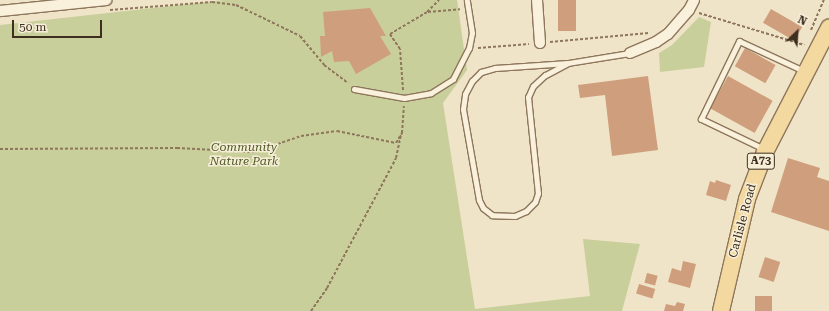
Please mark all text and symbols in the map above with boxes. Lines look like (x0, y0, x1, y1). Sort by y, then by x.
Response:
scale bar (14, 12, 104, 38)
north arrow (777, 12, 817, 52)
text: N (796, 13, 809, 28)
text: 50 m (19, 20, 46, 34)
park label: Community Nature Park (210, 141, 278, 169)
road number: A73 (746, 152, 776, 170)
street label: Carlisle Road (726, 182, 760, 260)

